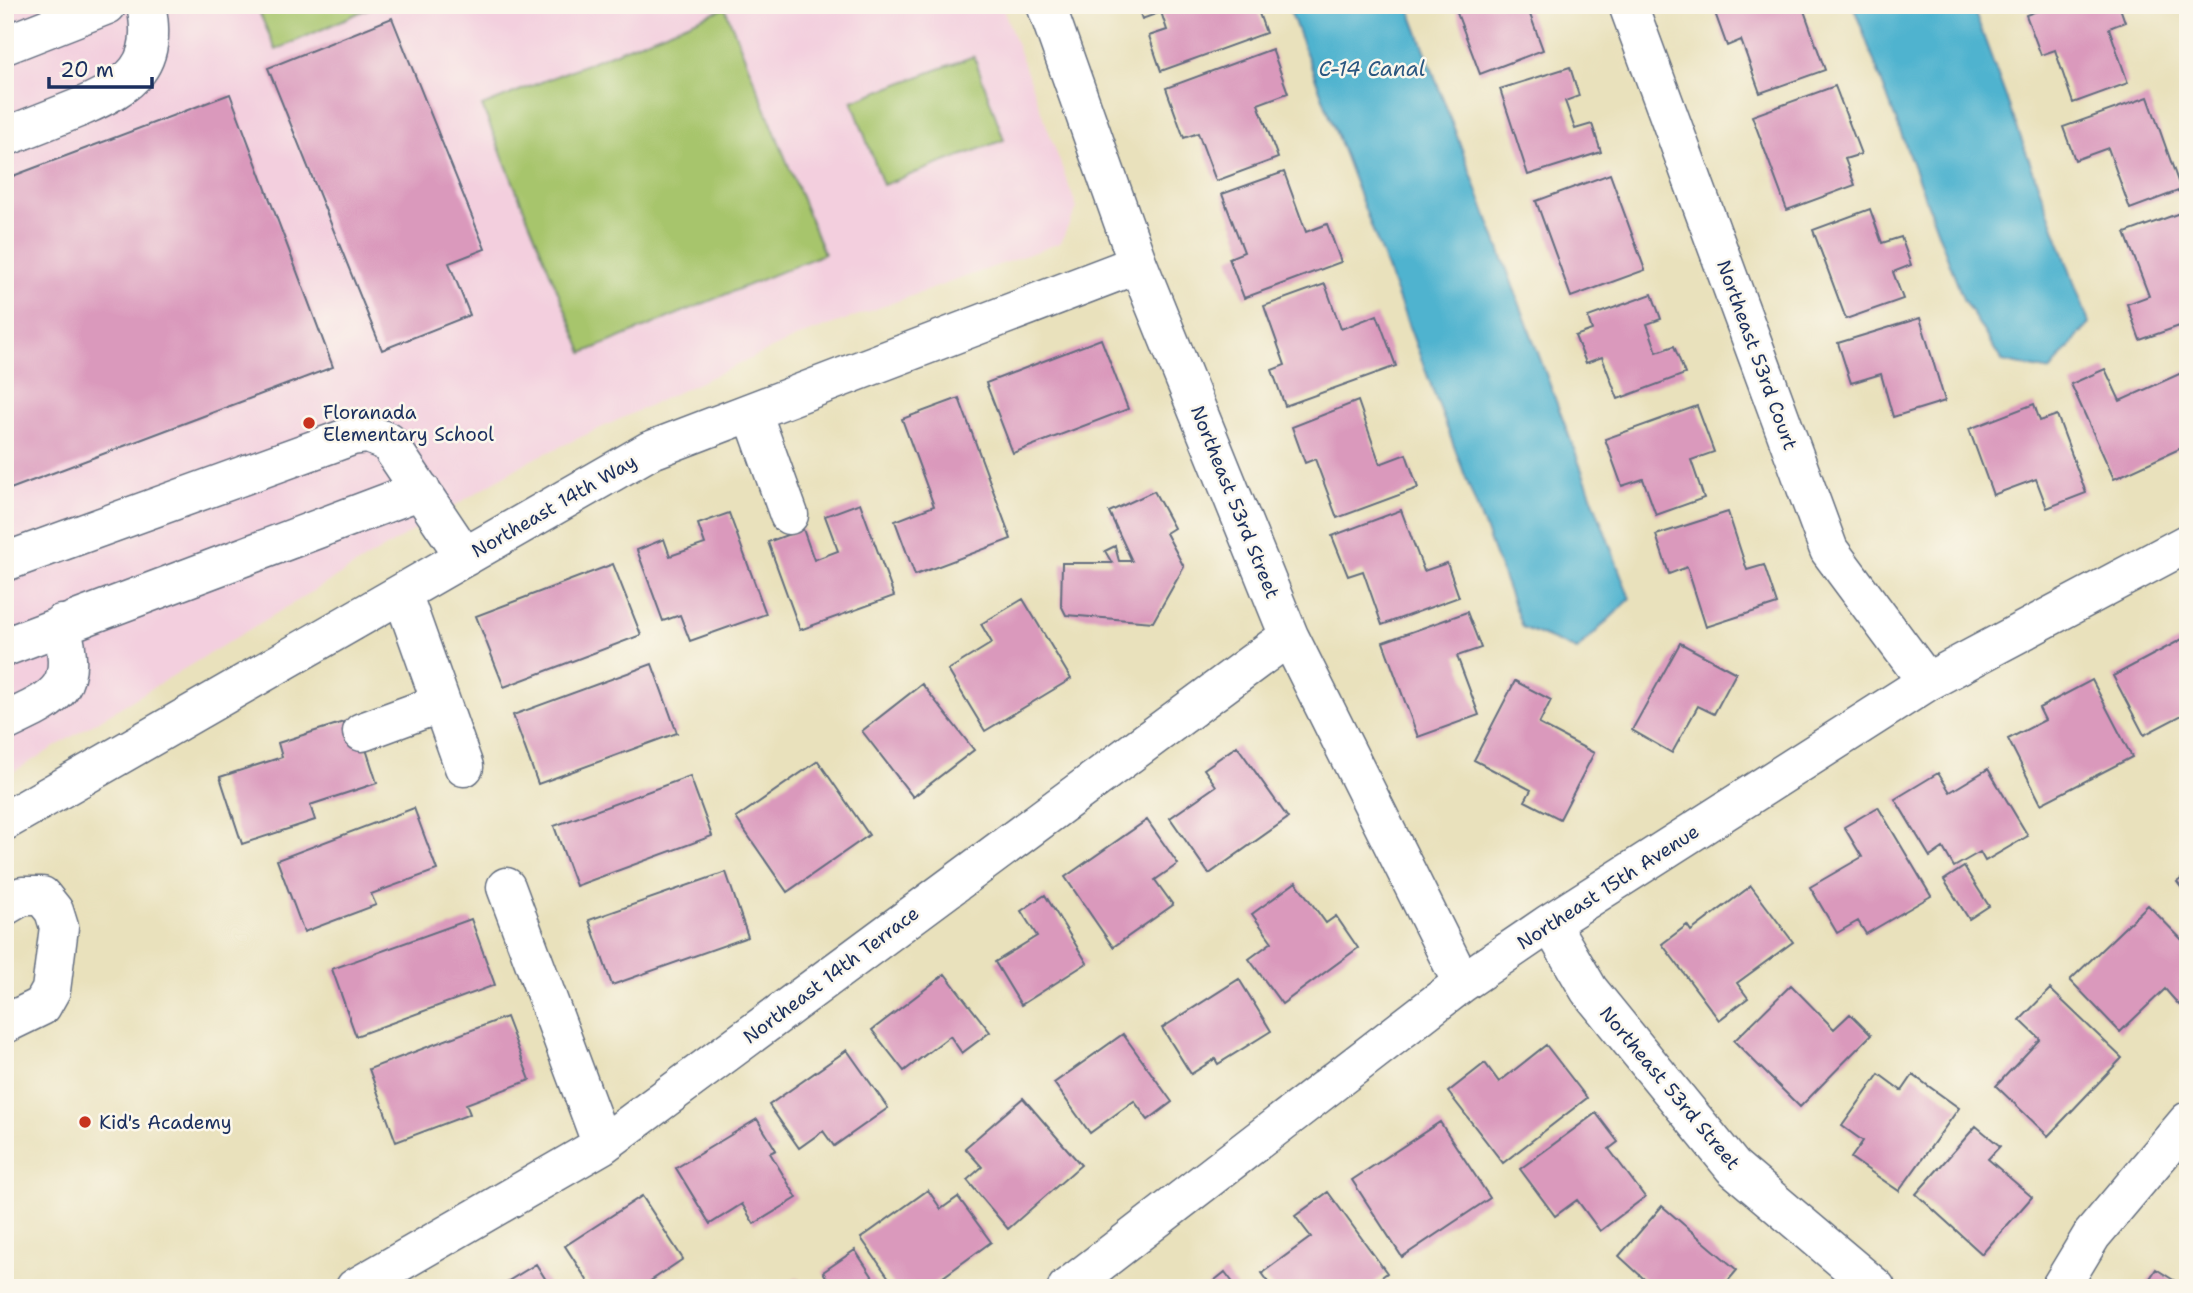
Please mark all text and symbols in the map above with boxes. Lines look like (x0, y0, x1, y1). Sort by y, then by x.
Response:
scale bar (49, 46, 152, 90)
water label: C-14 Canal (1318, 55, 1426, 83)
text: 20 m (60, 56, 114, 84)
street label: Northeast 53rd Court (1711, 257, 1803, 453)
place label: Floranada Elementary School (323, 400, 494, 447)
street label: Northeast 53rd Street (1185, 402, 1285, 602)
marker: Floranada Elementary School (301, 415, 317, 431)
street label: Northeast 14th Way (467, 449, 641, 563)
street label: Northeast 15th Avenue (1512, 819, 1704, 955)
street label: Northeast 14th Terrace (738, 901, 924, 1049)
street label: Northeast 53rd Street (1594, 1001, 1746, 1175)
place label: Kid's Academy (99, 1110, 232, 1135)
marker: Kid's Academy (77, 1114, 93, 1130)

